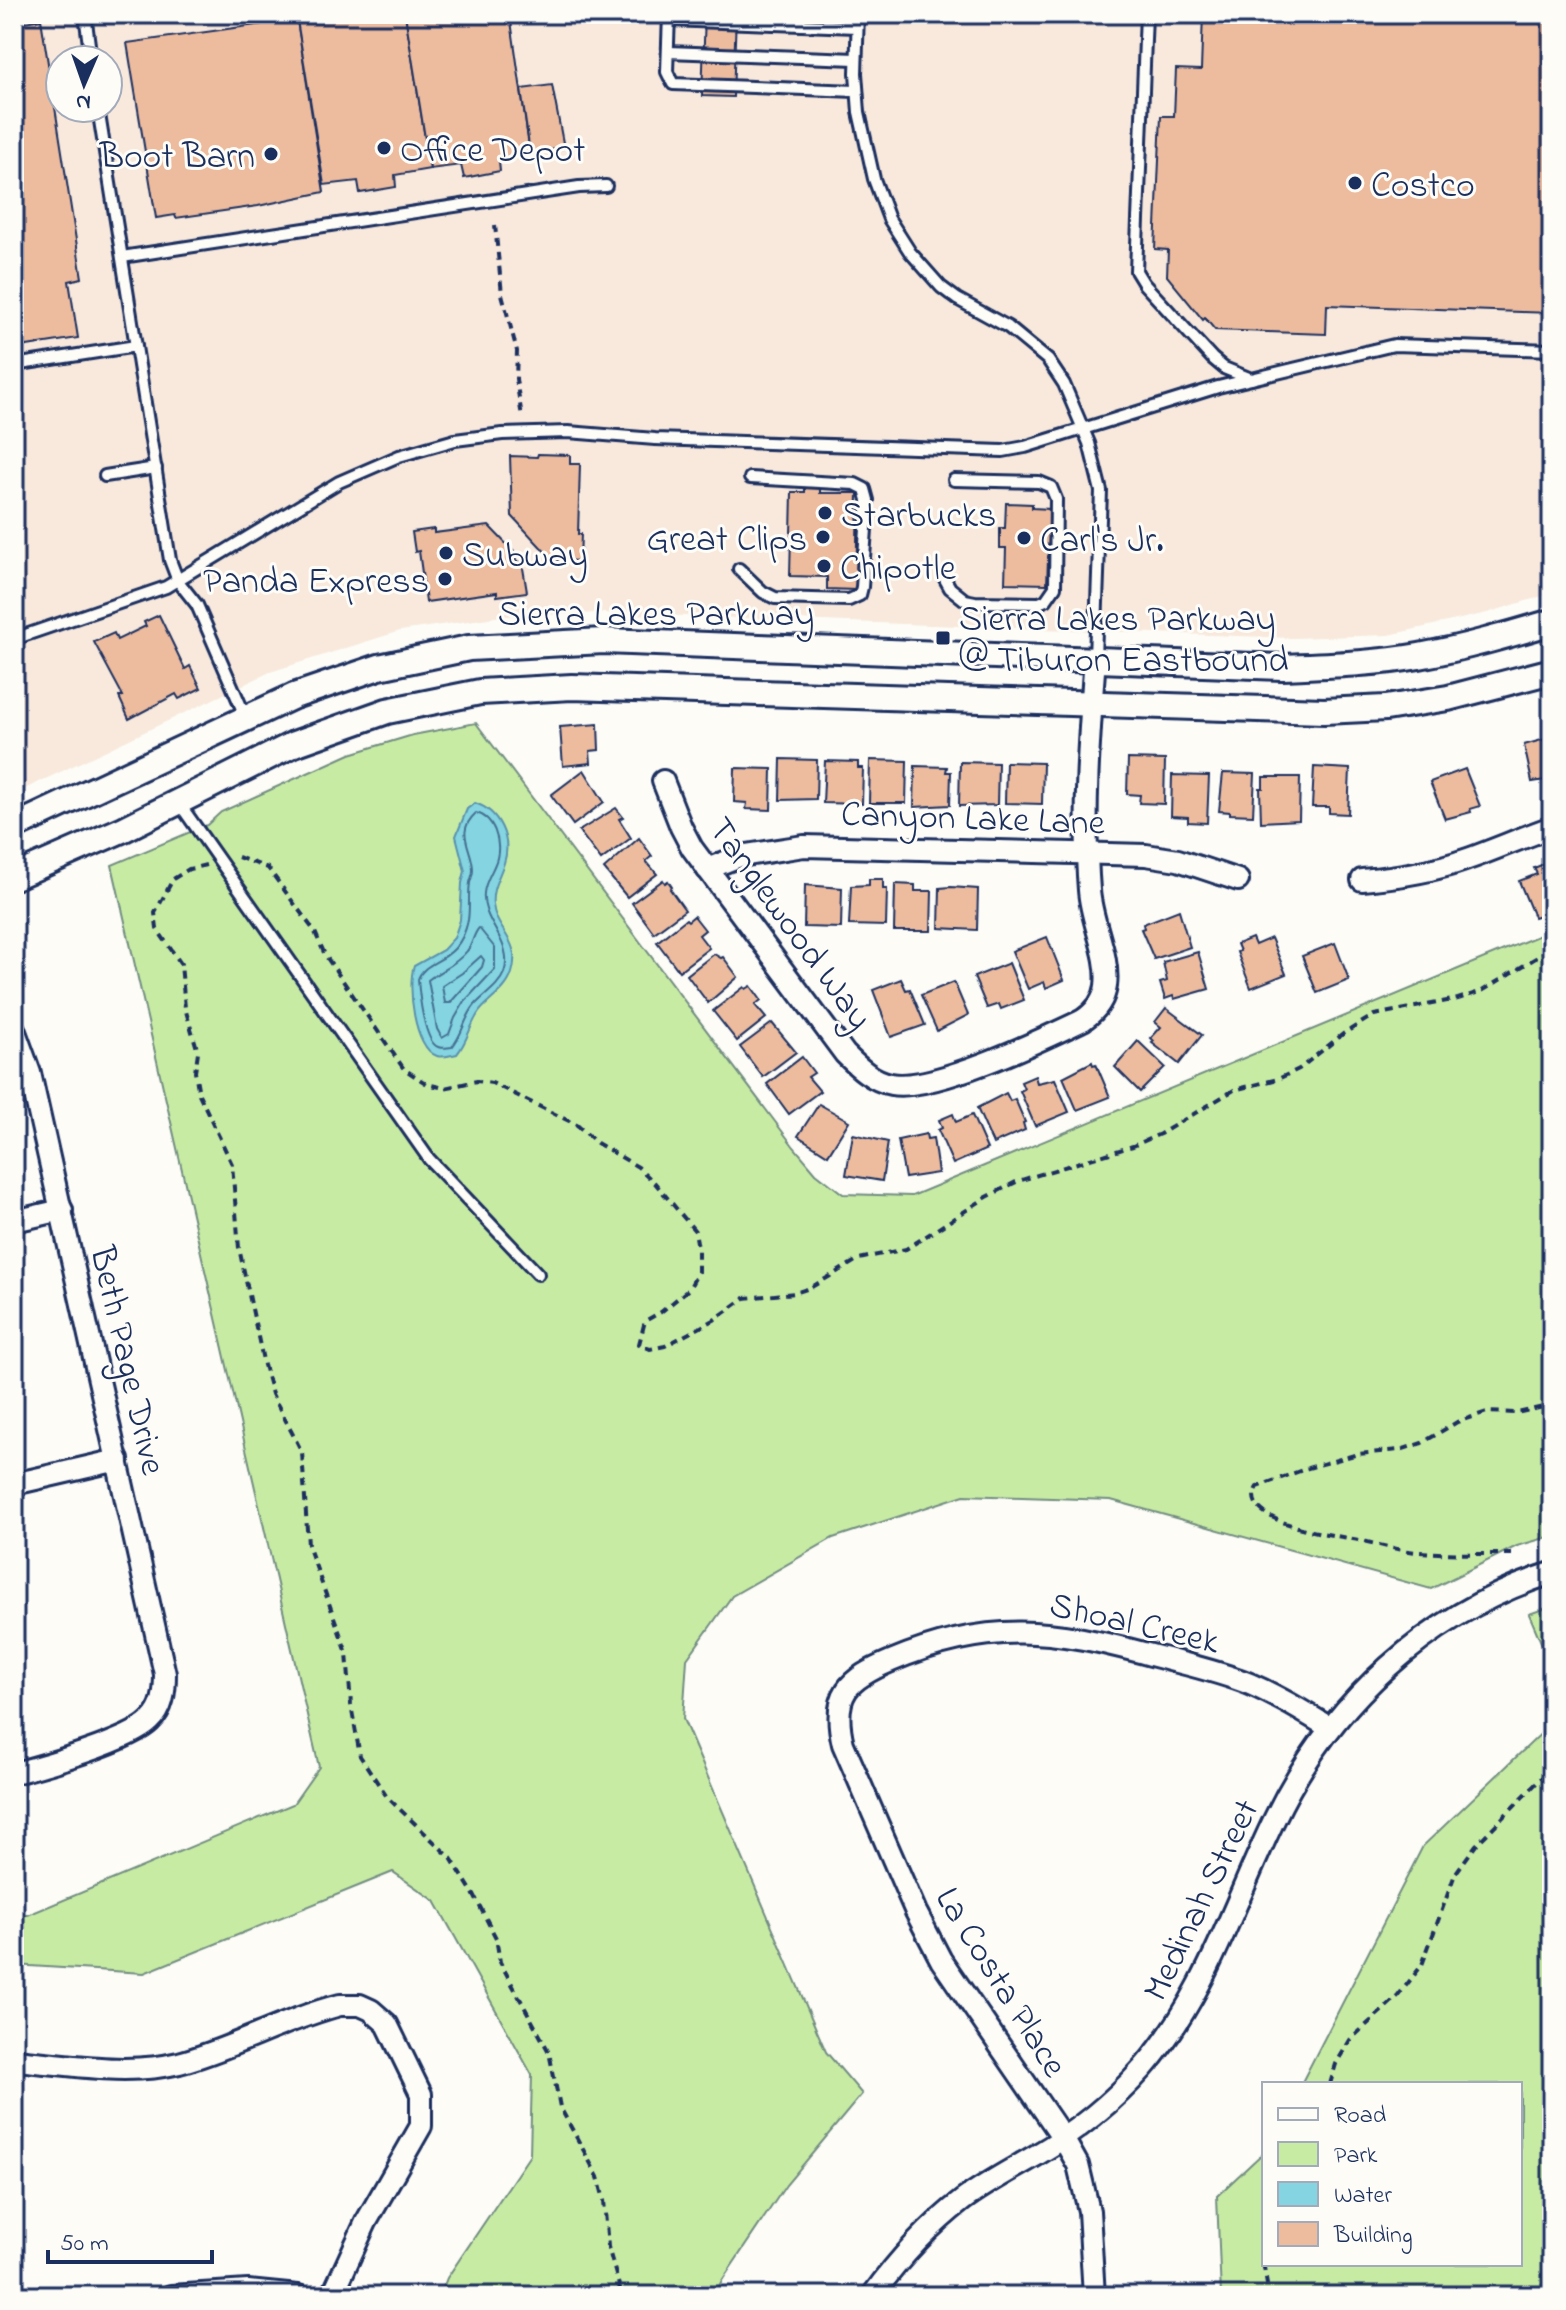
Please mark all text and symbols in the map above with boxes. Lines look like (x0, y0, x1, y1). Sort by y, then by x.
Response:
north arrow (44, 44, 124, 124)
text: N (75, 85, 91, 117)
place label: Office Depot (400, 126, 585, 179)
place label: Boot Barn (99, 132, 255, 185)
marker: Office Depot (375, 139, 393, 157)
marker: Boot Barn (262, 145, 280, 163)
place label: Costco (1371, 161, 1475, 214)
marker: Costco (1346, 174, 1364, 192)
place label: Starbucks (841, 491, 996, 544)
marker: Starbucks (816, 504, 834, 522)
place label: Great Clips (646, 515, 807, 568)
place label: Carl's Jr. (1040, 516, 1164, 569)
marker: Great Clips (814, 528, 832, 546)
marker: Carl's Jr. (1015, 529, 1033, 547)
place label: Subway (462, 531, 588, 584)
marker: Subway (437, 544, 455, 562)
place label: Chipotle (840, 544, 957, 597)
place label: Panda Express (203, 557, 429, 610)
marker: Chipotle (815, 557, 833, 575)
marker: Panda Express (436, 570, 454, 588)
street label: Sierra Lakes Parkway (498, 590, 814, 643)
place label: Sierra Lakes Parkway @ Tiburon Eastbound (959, 595, 1288, 689)
marker: Sierra Lakes Parkway @ Tiburon Eastbound (934, 629, 952, 647)
street label: Canyon Lake Lane (840, 789, 1106, 852)
street label: Tanglewood Way (693, 807, 884, 1042)
street label: Beth Page Drive (73, 1240, 178, 1481)
street label: Shoal Creek (1044, 1580, 1224, 1671)
street label: Medinah Street (1131, 1791, 1275, 2011)
street label: La Costa Place (920, 1878, 1079, 2089)
legend (1262, 2082, 1522, 2266)
text: Road (1334, 2099, 1387, 2134)
text: Park (1334, 2139, 1378, 2174)
text: Water (1334, 2179, 1392, 2214)
scale bar (48, 2214, 212, 2264)
text: Building (1333, 2219, 1413, 2254)
text: 50 m (60, 2227, 109, 2262)

